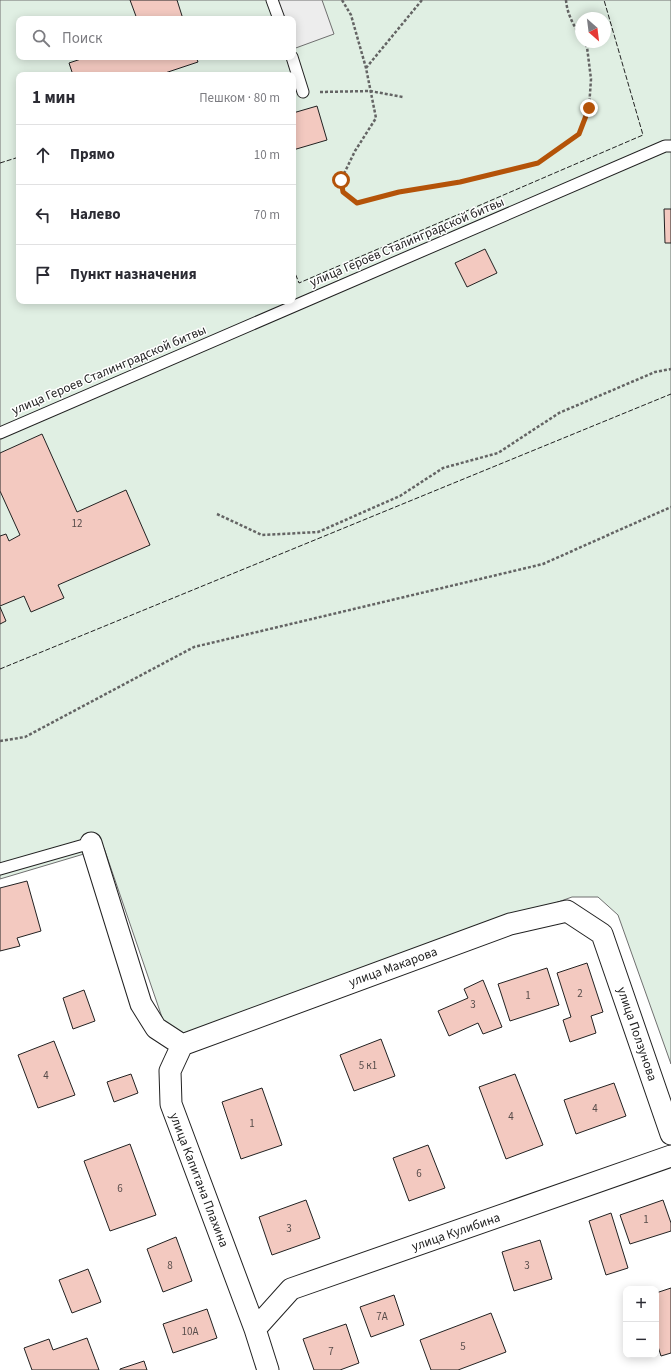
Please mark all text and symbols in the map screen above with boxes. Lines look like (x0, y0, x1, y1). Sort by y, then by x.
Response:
north arrow (575, 12, 611, 48)
search box (16, 16, 296, 60)
icon: search (30, 27, 52, 49)
text: Поиск (62, 28, 103, 49)
text: 1 мин (32, 86, 75, 110)
text: Пешком · 80 m (199, 89, 280, 107)
route end (580, 99, 598, 117)
icon: ahead (32, 144, 54, 166)
text: Прямо (70, 144, 115, 165)
text: 10 m (254, 146, 280, 164)
route start (332, 171, 350, 189)
street label: улица Героев Сталинградской битвы (307, 193, 507, 291)
icon: left (32, 204, 54, 226)
text: Налево (70, 204, 121, 225)
text: 70 m (254, 206, 280, 224)
icon: arrive (32, 264, 54, 286)
text: Пункт назначения (70, 264, 197, 285)
street label: улица Героев Сталинградской битвы (9, 321, 209, 419)
house number: 12 (72, 516, 82, 531)
street label: улица Макарова (346, 943, 440, 991)
street label: улица Ползунова (612, 985, 662, 1083)
house number: 2 (577, 986, 583, 1001)
house number: 1 (525, 988, 531, 1003)
house number: 3 (470, 997, 476, 1012)
house number: 5 к1 (359, 1058, 377, 1073)
house number: 4 (43, 1068, 49, 1083)
house number: 4 (592, 1101, 598, 1116)
house number: 4 (508, 1109, 514, 1124)
street label: улица Капитана Плахина (165, 1110, 233, 1250)
house number: 1 (249, 1116, 255, 1131)
house number: 6 (416, 1166, 422, 1181)
house number: 6 (117, 1181, 123, 1196)
street label: улица Кулибина (409, 1208, 503, 1256)
house number: 1 (643, 1212, 649, 1227)
house number: 3 (286, 1221, 292, 1236)
house number: 8 (167, 1258, 173, 1273)
house number: 3 (524, 1258, 530, 1273)
map controls (623, 1286, 659, 1358)
button: + (623, 1286, 659, 1322)
house number: 7А (376, 1309, 388, 1324)
button: − (623, 1322, 659, 1358)
house number: 10А (182, 1324, 198, 1339)
house number: 5 (460, 1339, 466, 1354)
house number: 7 (328, 1344, 334, 1359)

